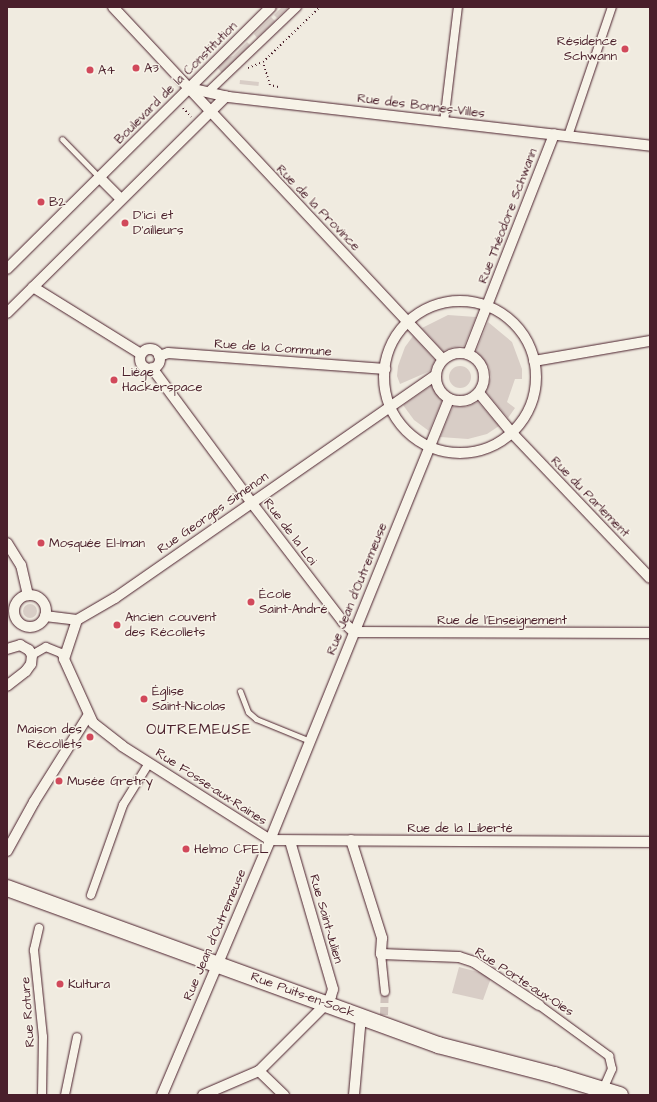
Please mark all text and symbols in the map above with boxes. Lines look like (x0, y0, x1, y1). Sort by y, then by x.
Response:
street label: Boulevard de la Constitution (111, 18, 241, 148)
place label: Résidence Schwann (557, 34, 617, 65)
marker: Résidence Schwann (620, 44, 630, 54)
place label: A3 (144, 60, 159, 76)
place label: A4 (98, 62, 115, 78)
marker: A3 (131, 63, 141, 73)
marker: A4 (85, 65, 95, 75)
street label: Rue des Bonnes-Villes (356, 90, 486, 122)
street label: Rue Théodore Schwann (475, 146, 541, 286)
street label: Rue de la Province (273, 162, 363, 254)
place label: B2 (49, 194, 66, 210)
marker: B2 (36, 197, 46, 207)
place label: D'ici et D'ailleurs (133, 208, 184, 239)
marker: D'ici et D'ailleurs (120, 218, 130, 228)
street label: Rue de la Commune (214, 336, 332, 360)
place label: Liège Hackerspace (122, 365, 203, 396)
marker: Liège Hackerspace (109, 375, 119, 385)
street label: Rue du Parlement (547, 453, 633, 541)
street label: Rue Georges Simenon (155, 469, 271, 557)
street label: Rue de la Loi (260, 496, 320, 568)
street label: Rue Jean d'Outremeuse (323, 521, 391, 657)
place label: Mosquée El-Iman (49, 535, 145, 551)
marker: Mosquée El-Iman (36, 538, 46, 548)
place label: École Saint-André (259, 587, 327, 618)
marker: École Saint-André (246, 597, 256, 607)
place label: Ancien couvent des Récollets (125, 610, 216, 641)
street label: Rue de l'Enseignement (437, 612, 567, 628)
marker: Ancien couvent des Récollets (112, 620, 122, 630)
place label: Église Saint-Nicolas (152, 684, 226, 715)
marker: Église Saint-Nicolas (139, 694, 149, 704)
district label: OUTREMEUSE (146, 721, 252, 739)
place label: Maison des Récollets (17, 722, 82, 753)
marker: Maison des Récollets (85, 732, 95, 742)
street label: Rue Fosse-aux-Raines (152, 745, 270, 829)
place label: Musée Gretry (67, 773, 153, 789)
marker: Musée Gretry (54, 776, 64, 786)
street label: Rue de la Liberté (407, 820, 513, 836)
place label: Helmo CFEL (194, 841, 268, 857)
marker: Helmo CFEL (181, 844, 191, 854)
street label: Rue Jean d'Outremeuse (180, 867, 250, 1003)
street label: Rue Saint-Julien (306, 873, 346, 965)
street label: Rue Porte-aux-Oies (472, 944, 576, 1020)
street label: Rue Puits-en-Sock (249, 969, 357, 1021)
street label: Rue Roture (18, 976, 38, 1048)
place label: Kultura (68, 976, 110, 992)
marker: Kultura (55, 979, 65, 989)

